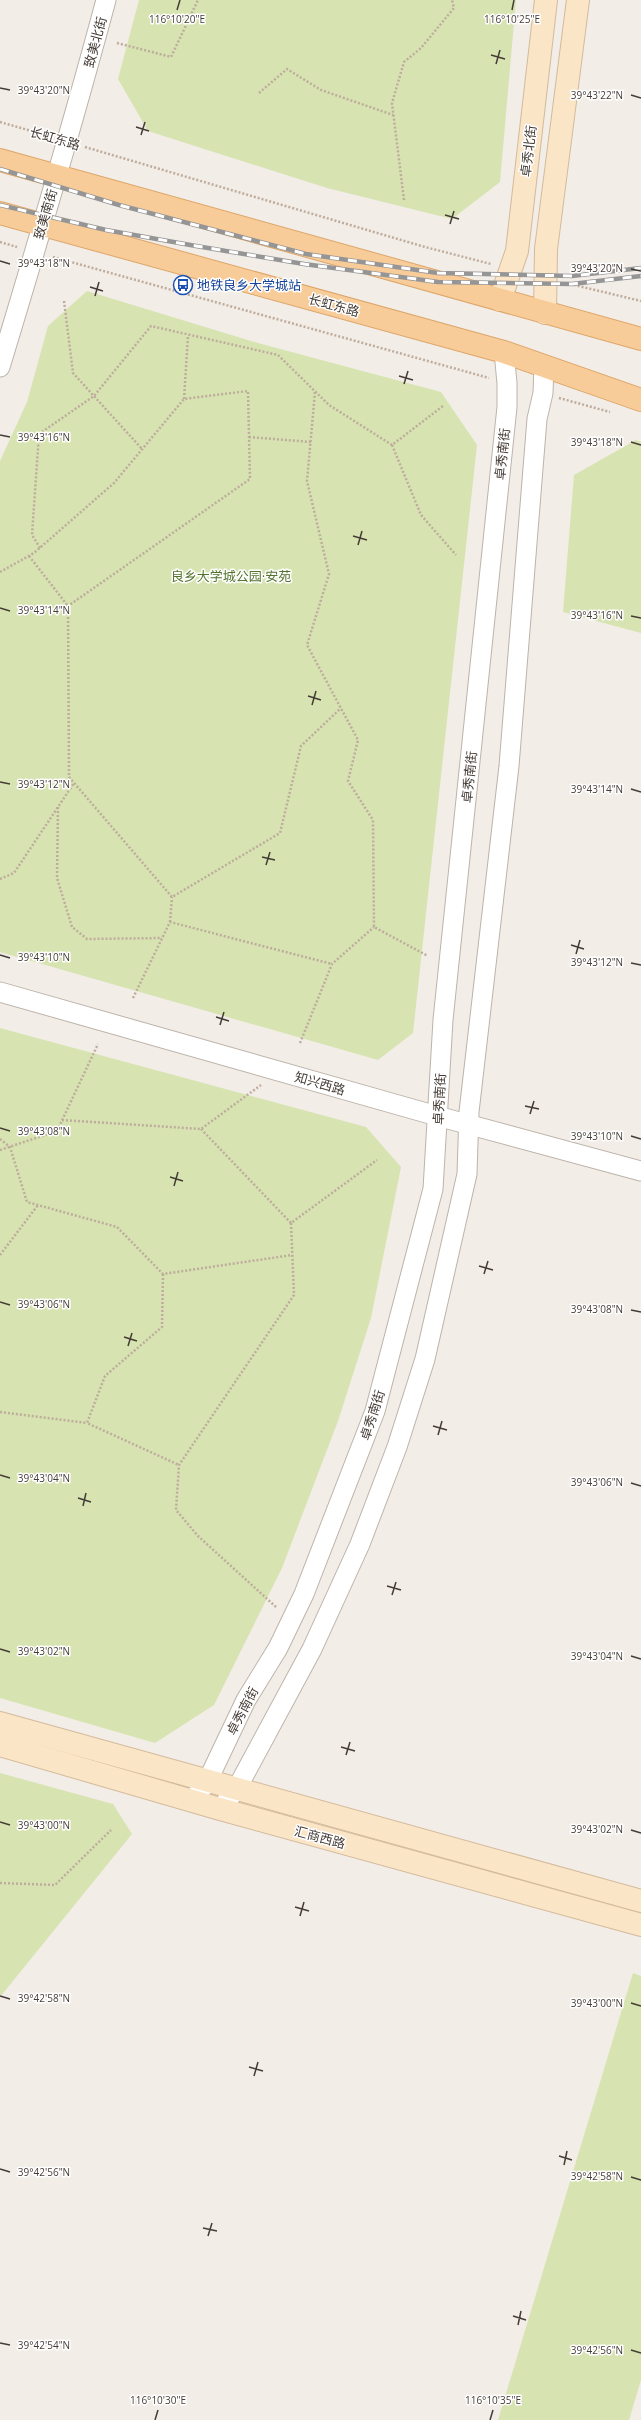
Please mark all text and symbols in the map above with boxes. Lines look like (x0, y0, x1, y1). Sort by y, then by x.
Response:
text: 116°10'20"E (149, 12, 205, 26)
text: 116°10'25"E (484, 12, 540, 26)
street label: 致美北街 (80, 15, 110, 69)
text: 39°43'20"N (18, 83, 70, 97)
text: 39°43'22"N (571, 88, 623, 102)
street label: 长虹东路 (28, 122, 82, 154)
street label: 卓秀北街 (516, 124, 540, 178)
street label: 致美南街 (29, 187, 61, 241)
text: 39°43'18"N (18, 256, 70, 270)
text: 39°43'20"N (571, 261, 623, 275)
bus stop icon: 地铁良乡大学城站 (172, 274, 194, 296)
place label: 地铁良乡大学城站 (197, 276, 301, 294)
street label: 长虹东路 (307, 290, 361, 320)
street label: 卓秀南街 (490, 427, 514, 481)
text: 39°43'16"N (18, 430, 70, 444)
text: 39°43'18"N (571, 435, 623, 449)
park label: 良乡大学城公园·安苑 (171, 567, 291, 585)
text: 39°43'14"N (18, 603, 70, 617)
text: 39°43'16"N (571, 608, 623, 622)
street label: 卓秀南街 (457, 750, 481, 804)
text: 39°43'12"N (18, 777, 70, 791)
text: 39°43'14"N (571, 782, 623, 796)
text: 39°43'10"N (18, 950, 70, 964)
text: 39°43'12"N (571, 955, 623, 969)
street label: 知兴西路 (293, 1067, 347, 1099)
street label: 卓秀南街 (429, 1073, 449, 1125)
text: 39°43'08"N (18, 1124, 70, 1138)
text: 39°43'10"N (571, 1129, 623, 1143)
text: 39°43'06"N (18, 1297, 70, 1311)
text: 39°43'08"N (571, 1302, 623, 1316)
street label: 卓秀南街 (355, 1387, 389, 1443)
text: 39°43'04"N (18, 1471, 70, 1485)
text: 39°43'06"N (571, 1475, 623, 1489)
text: 39°43'02"N (18, 1644, 70, 1658)
text: 39°43'04"N (571, 1649, 623, 1663)
street label: 卓秀南街 (222, 1684, 262, 1738)
text: 39°43'00"N (18, 1818, 70, 1832)
street label: 汇商西路 (293, 1822, 347, 1852)
text: 39°43'02"N (571, 1822, 623, 1836)
text: 39°42'58"N (18, 1991, 70, 2005)
text: 39°43'00"N (571, 1996, 623, 2010)
text: 39°42'56"N (18, 2165, 70, 2179)
text: 39°42'58"N (571, 2169, 623, 2183)
text: 39°42'54"N (18, 2338, 70, 2352)
text: 39°42'56"N (571, 2343, 623, 2357)
text: 116°10'30"E (130, 2393, 186, 2407)
text: 116°10'35"E (465, 2393, 521, 2407)

